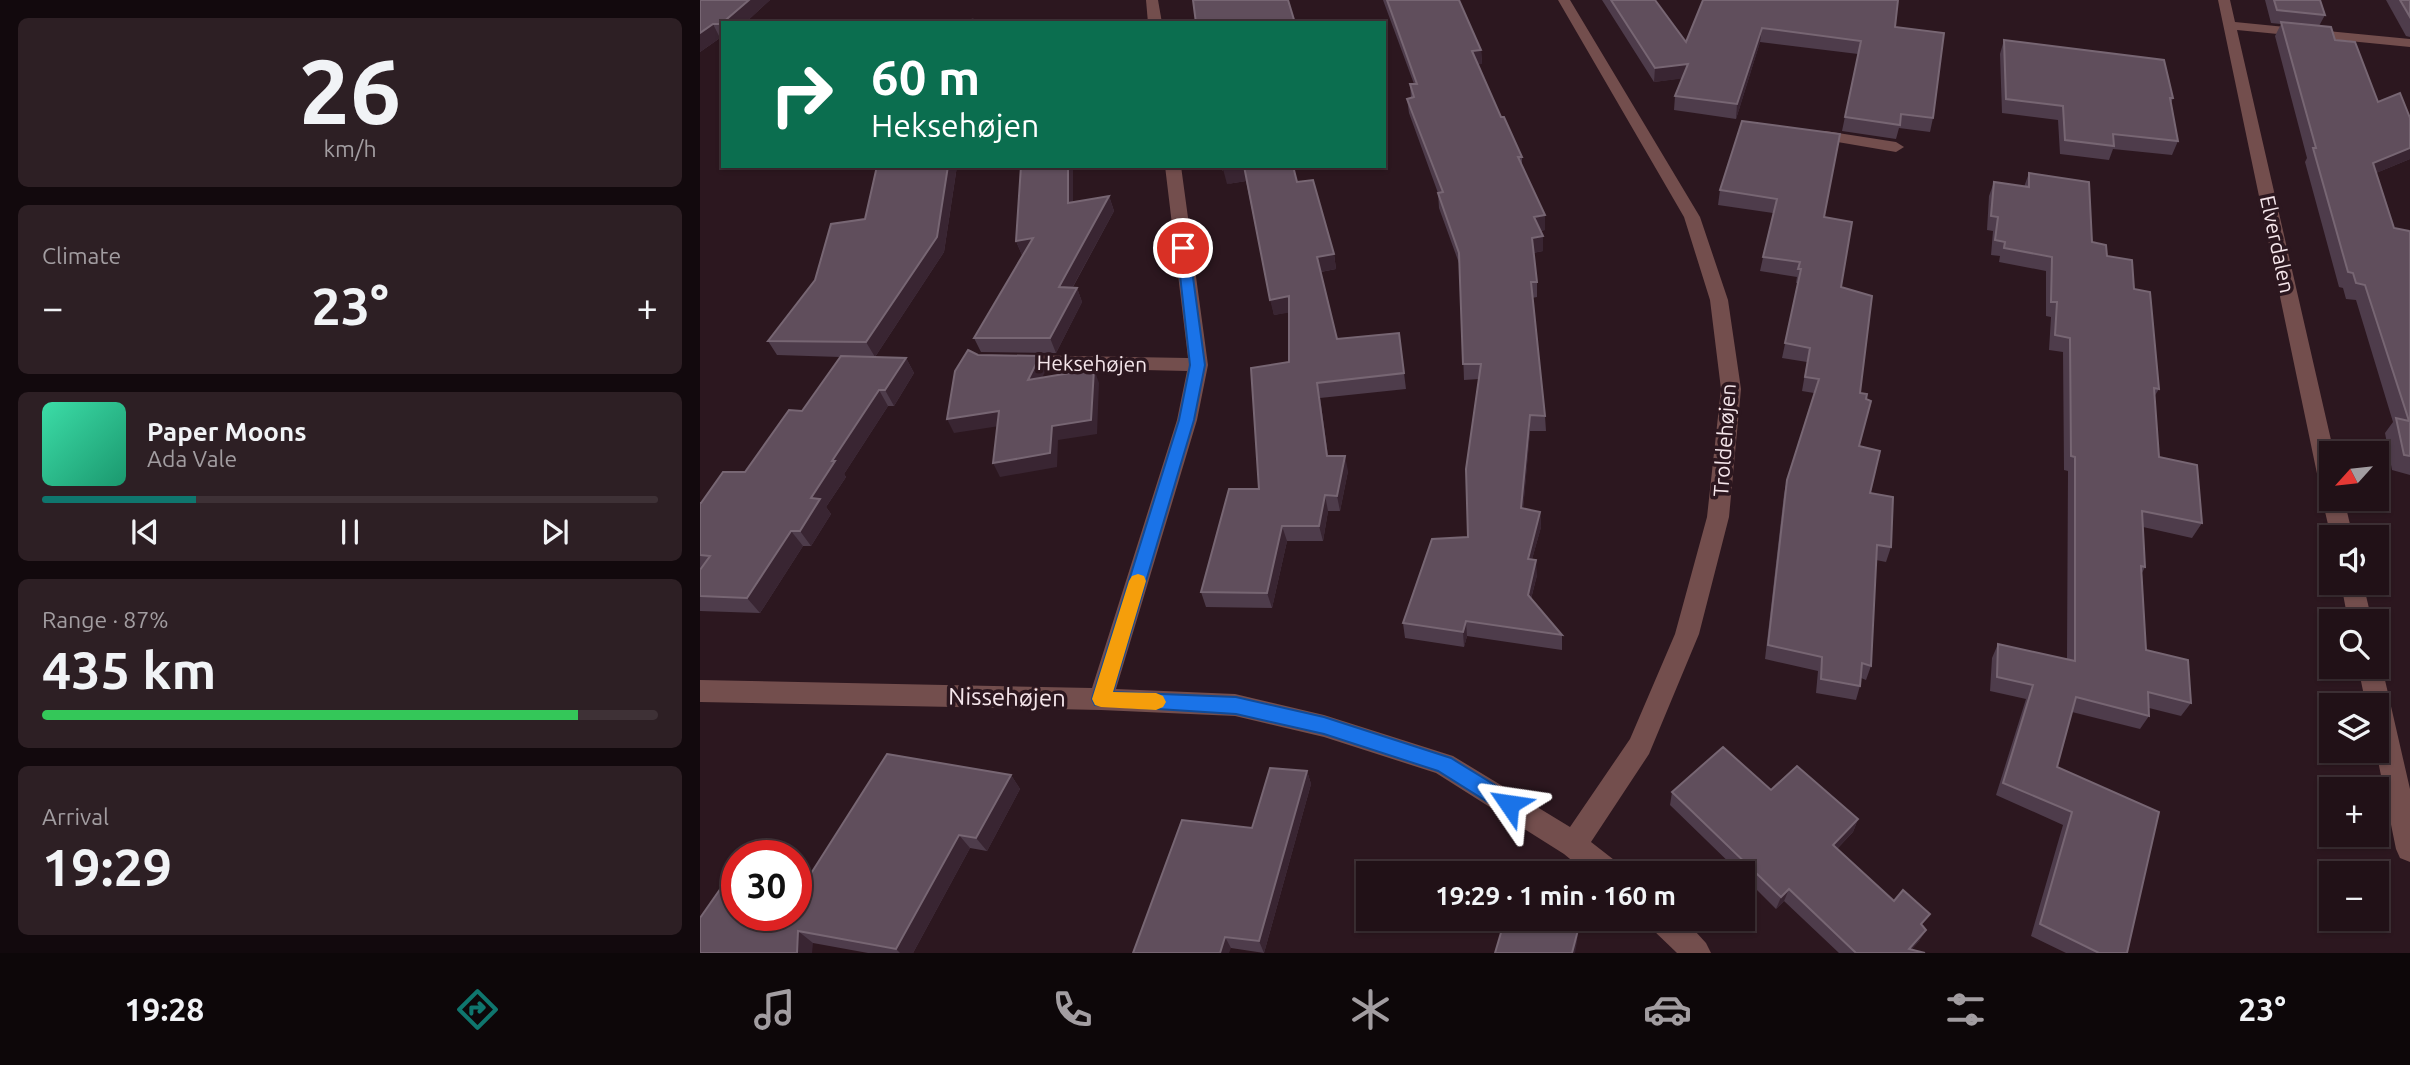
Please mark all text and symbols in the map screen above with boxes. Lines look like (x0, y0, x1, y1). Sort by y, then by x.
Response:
text: 26 (299, 39, 401, 141)
icon: right (756, 49, 847, 140)
text: 60 m (871, 49, 980, 104)
text: Heksehøjen (871, 107, 1039, 143)
text: km/h (323, 136, 377, 161)
street label: Elverdalen (2256, 193, 2300, 295)
pin (1153, 218, 1213, 278)
icon: arrive (1164, 229, 1202, 267)
text: Climate (42, 243, 121, 268)
text: 23° (311, 277, 389, 335)
text: − (42, 286, 63, 328)
text: + (637, 286, 658, 328)
street label: Heksehøjen (1037, 350, 1147, 376)
street label: Troldehøjen (1708, 383, 1740, 497)
text: Paper Moons (147, 417, 306, 446)
north arrow (2319, 441, 2389, 511)
map controls (2319, 441, 2389, 931)
text: Ada Vale (147, 446, 237, 471)
icon: previous (126, 513, 164, 551)
icon: pause (331, 513, 369, 551)
icon: next (536, 513, 574, 551)
button: sound (2319, 525, 2389, 595)
text: Range · 87% (42, 607, 169, 632)
button: search (2319, 609, 2389, 679)
text: 435 km (42, 641, 216, 699)
street label: Nissehøjen (948, 682, 1066, 712)
button: layers (2319, 693, 2389, 763)
position arrow (1472, 767, 1546, 841)
button: + (2319, 777, 2389, 847)
text: Arrival (42, 804, 109, 829)
text: 19:29 (42, 838, 172, 896)
speed limit sign: 30 (721, 840, 812, 931)
button: − (2319, 861, 2389, 931)
text: 19:29 · 1 min · 160 m (1435, 881, 1676, 910)
icon: directions (453, 985, 502, 1034)
icon: music (750, 985, 799, 1034)
icon: phone (1048, 985, 1097, 1034)
icon: climate (1346, 985, 1395, 1034)
icon: car (1643, 985, 1692, 1034)
icon: filters (1941, 985, 1990, 1034)
text: 19:28 (124, 991, 204, 1027)
text: 23° (2238, 991, 2286, 1027)

